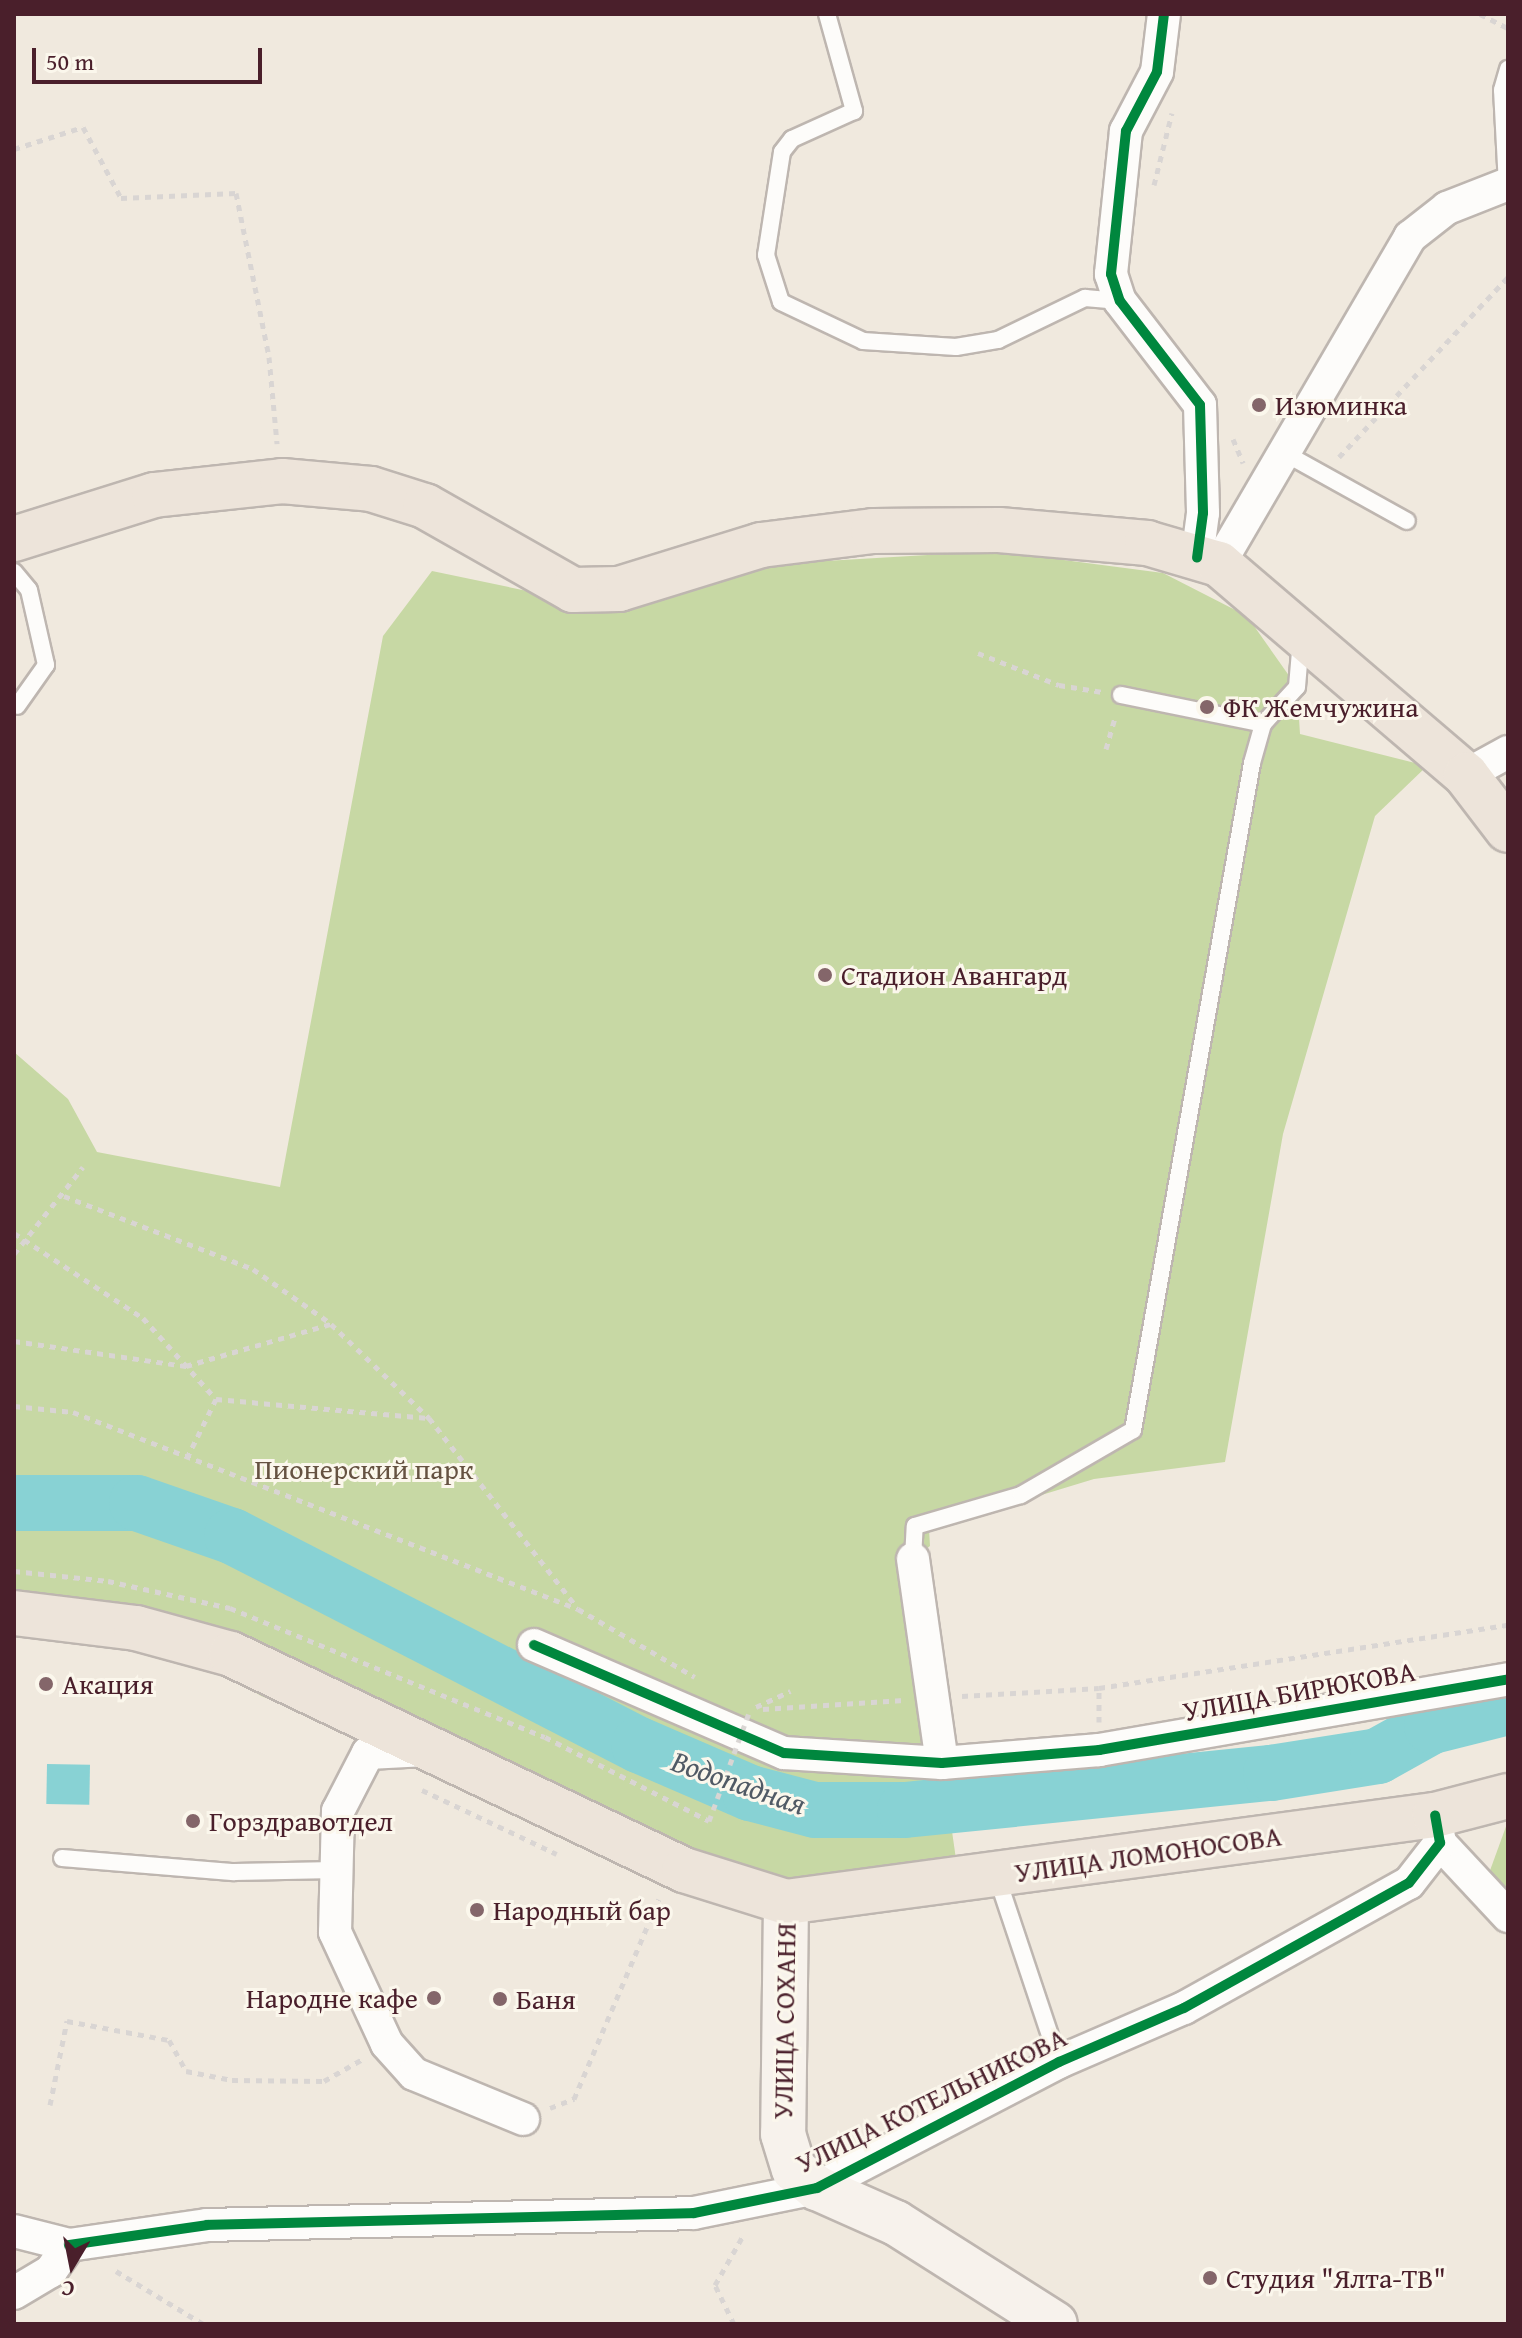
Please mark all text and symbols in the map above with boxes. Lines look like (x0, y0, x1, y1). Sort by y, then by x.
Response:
scale bar (36, 32, 266, 82)
text: 50 m (46, 44, 94, 79)
place label: Изюминка (1275, 388, 1407, 422)
marker: Изюминка (1250, 396, 1268, 414)
place label: ФК Жемчужина (1223, 690, 1419, 724)
marker: ФК Жемчужина (1198, 698, 1216, 716)
place label: Стадион Авангард (841, 958, 1067, 992)
marker: Стадион Авангард (816, 966, 834, 984)
park label: Пионерский парк (255, 1452, 473, 1486)
street label: УЛИЦА БИРЮКОВА (1180, 1654, 1418, 1728)
place label: Акация (62, 1667, 154, 1701)
marker: Акация (37, 1675, 55, 1693)
water label: Водопадная (667, 1742, 811, 1822)
place label: Горздравотдел (209, 1804, 393, 1838)
marker: Горздравотдел (184, 1812, 202, 1830)
street label: УЛИЦА ЛОМОНОСОВА (1012, 1819, 1284, 1889)
place label: Народный бар (493, 1893, 671, 1927)
marker: Народный бар (468, 1901, 486, 1919)
street label: УЛИЦА СОХАНЯ (765, 1922, 803, 2120)
place label: Народне кафе (246, 1981, 418, 2015)
place label: Баня (516, 1982, 576, 2016)
marker: Народне кафе (425, 1989, 443, 2007)
marker: Баня (491, 1990, 509, 2008)
street label: УЛИЦА КОТЕЛЬНИКОВА (790, 2020, 1072, 2180)
north arrow (32, 2226, 112, 2306)
place label: Студия "Ялта-ТВ" (1226, 2261, 1446, 2295)
marker: Студия "Ялта-ТВ" (1201, 2269, 1219, 2287)
text: С (59, 2273, 77, 2306)

